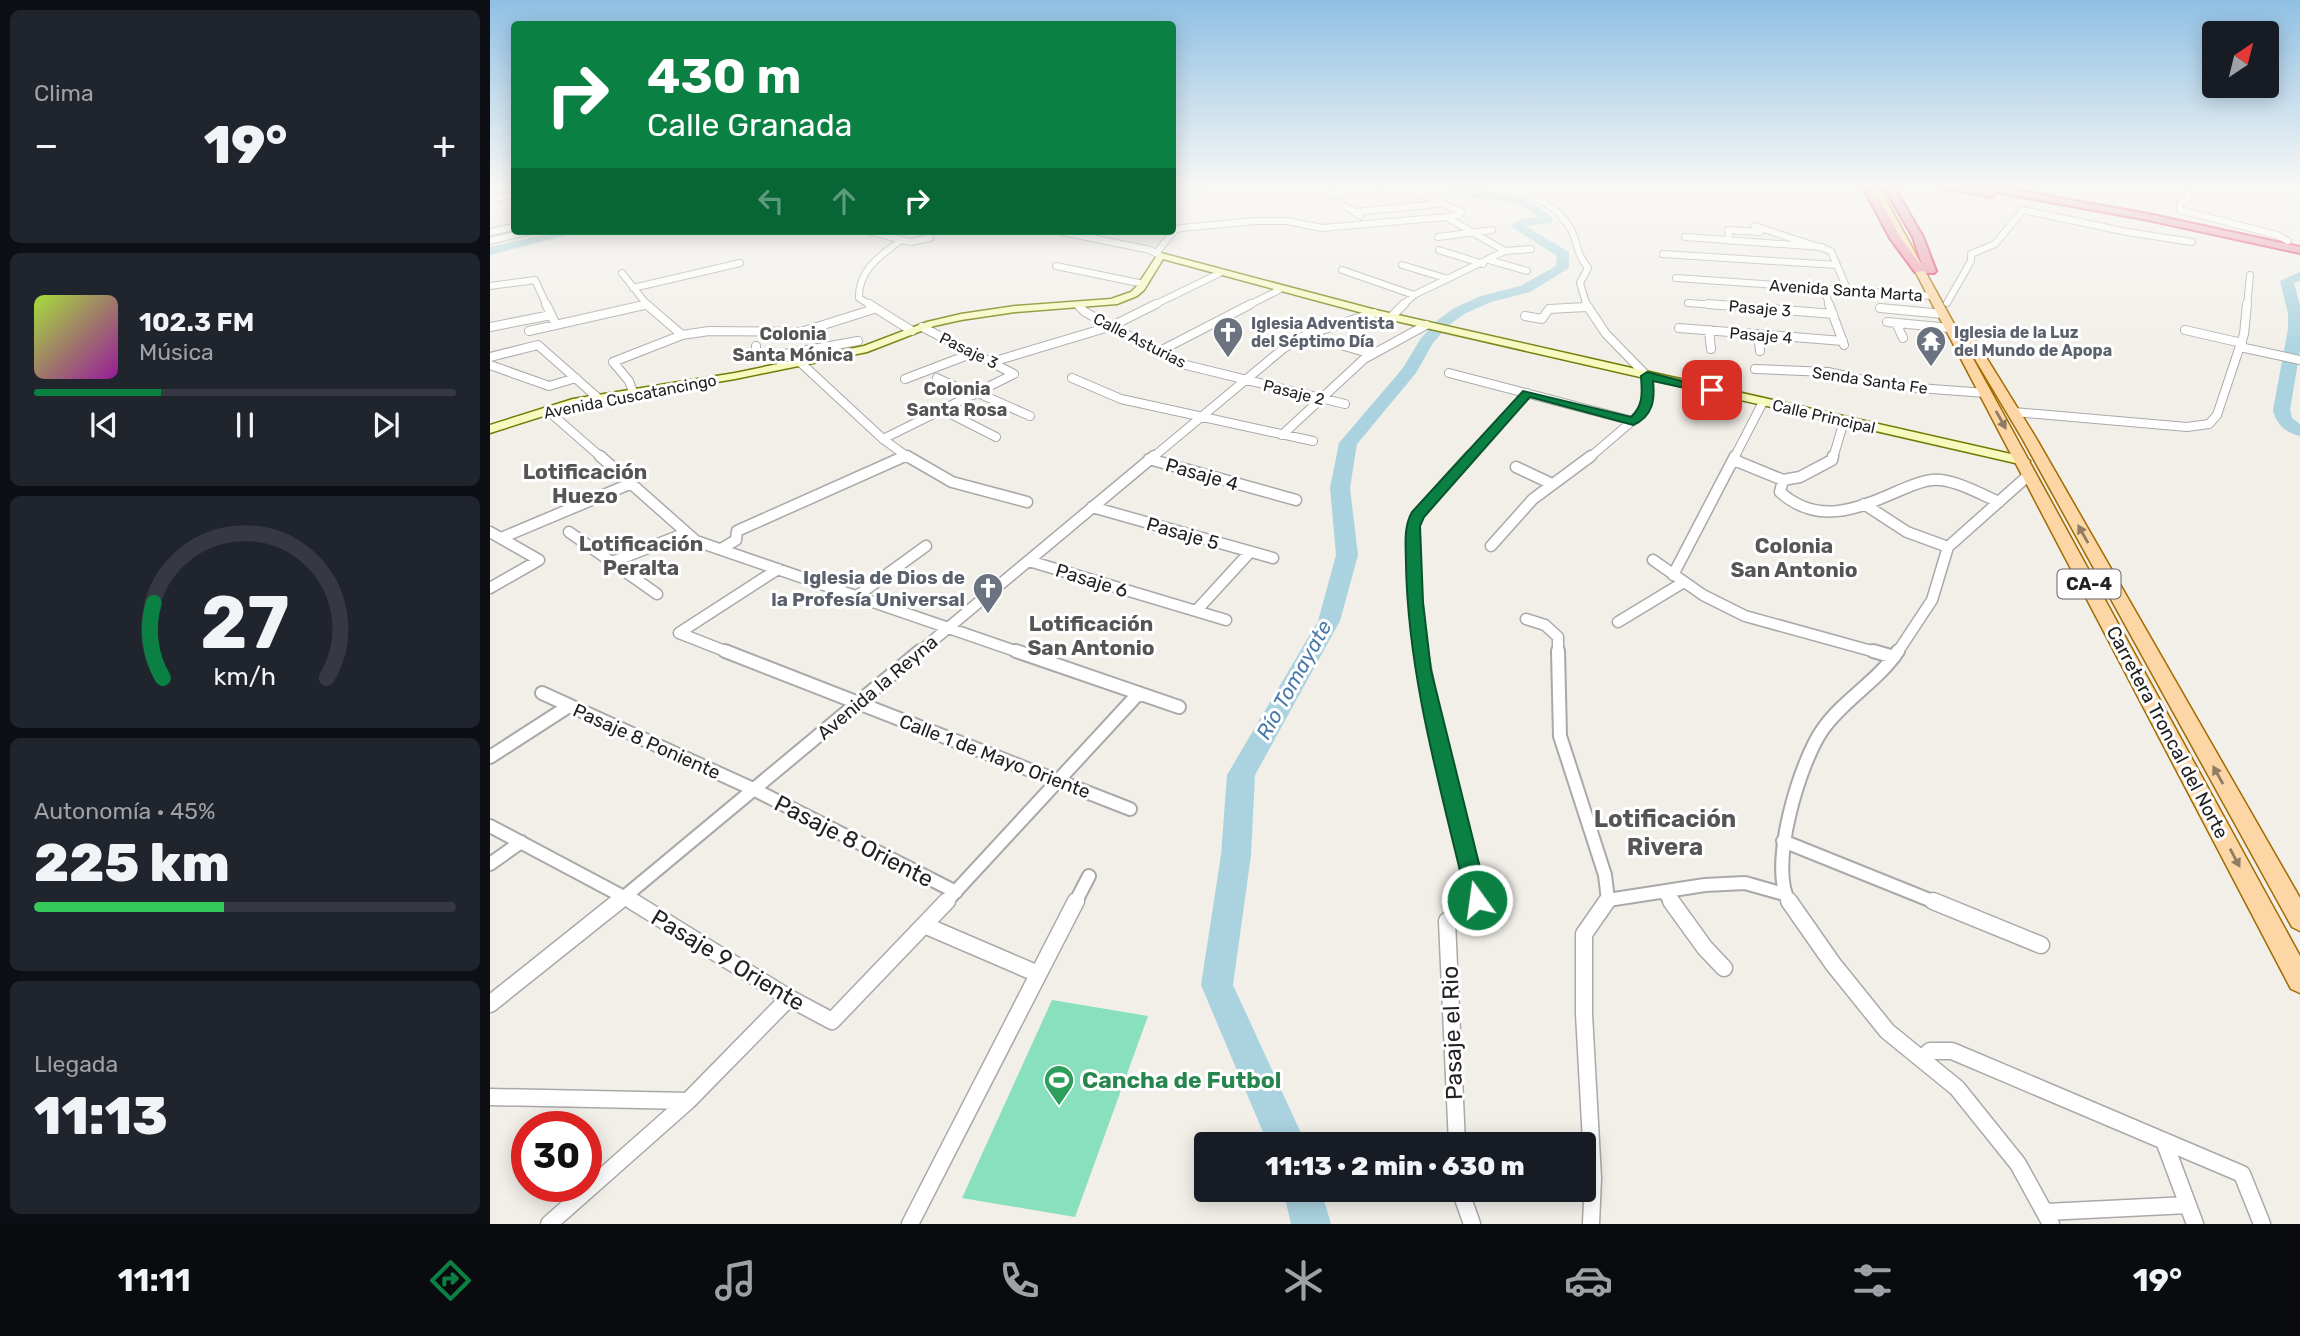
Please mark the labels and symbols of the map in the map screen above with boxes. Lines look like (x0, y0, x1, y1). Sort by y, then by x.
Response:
north arrow (2202, 21, 2278, 98)
street label: Avenida Santa Marta (1769, 276, 1923, 305)
street label: Pasaje 3 (1728, 296, 1792, 321)
street label: Calle Asturias (1090, 309, 1189, 372)
place label: Iglesia Adventista del Séptimo Día (1251, 314, 1394, 351)
church icon: Iglesia Adventista del Séptimo Día (1211, 315, 1245, 359)
district label: Colonia Santa Mónica (733, 323, 853, 366)
street label: Pasaje 4 (1729, 323, 1793, 348)
place label: Iglesia de la Luz del Mundo de Apopa (1954, 323, 2112, 360)
temple icon: Iglesia de la Luz del Mundo de Apopa (1914, 324, 1948, 368)
street label: Pasaje 3 (936, 328, 1001, 373)
pin (1682, 360, 1742, 420)
street label: Senda Santa Fe (1811, 363, 1929, 398)
street label: Avenida Cuscatancingo (542, 370, 718, 423)
street label: Pasaje 2 (1261, 376, 1326, 409)
district label: Colonia Santa Rosa (907, 378, 1007, 421)
street label: Calle Principal (1771, 395, 1877, 438)
one-way arrow (1995, 410, 2007, 430)
street label: Pasaje 4 (1163, 453, 1241, 496)
district label: Lotificación Huezo (523, 459, 647, 508)
street label: Pasaje 5 (1144, 512, 1222, 555)
one-way arrow (2077, 524, 2089, 544)
district label: Lotificación Peralta (579, 531, 703, 580)
district label: Colonia San Antonio (1730, 533, 1858, 582)
street label: Pasaje 6 (1053, 559, 1131, 602)
place label: Iglesia de Dios de la Profesía Universal (771, 566, 965, 611)
road number: CA-4 (2058, 570, 2120, 598)
church icon: Iglesia de Dios de la Profesía Universal (971, 571, 1005, 615)
district label: Lotificación San Antonio (1027, 611, 1155, 660)
water label: Río Tomayate (1251, 615, 1337, 744)
street label: Carretera Troncal del Norte (2102, 622, 2233, 843)
street label: Avenida la Reyna (812, 630, 942, 745)
street label: Pasaje 8 Poniente (570, 699, 724, 784)
street label: Calle 1 de Mayo Oriente (896, 709, 1094, 804)
one-way arrow (2212, 766, 2224, 785)
street label: Pasaje 8 Oriente (770, 789, 938, 893)
district label: Lotificación Rivera (1594, 805, 1736, 861)
one-way arrow (2229, 848, 2241, 868)
position arrow (1440, 863, 1514, 937)
street label: Pasaje 9 Oriente (646, 903, 810, 1017)
street label: Pasaje el Rio (1436, 965, 1468, 1101)
sports icon: Cancha de Futbol (1042, 1063, 1076, 1107)
place label: Cancha de Futbol (1082, 1066, 1281, 1094)
speed limit sign: 30 (511, 1111, 602, 1202)

